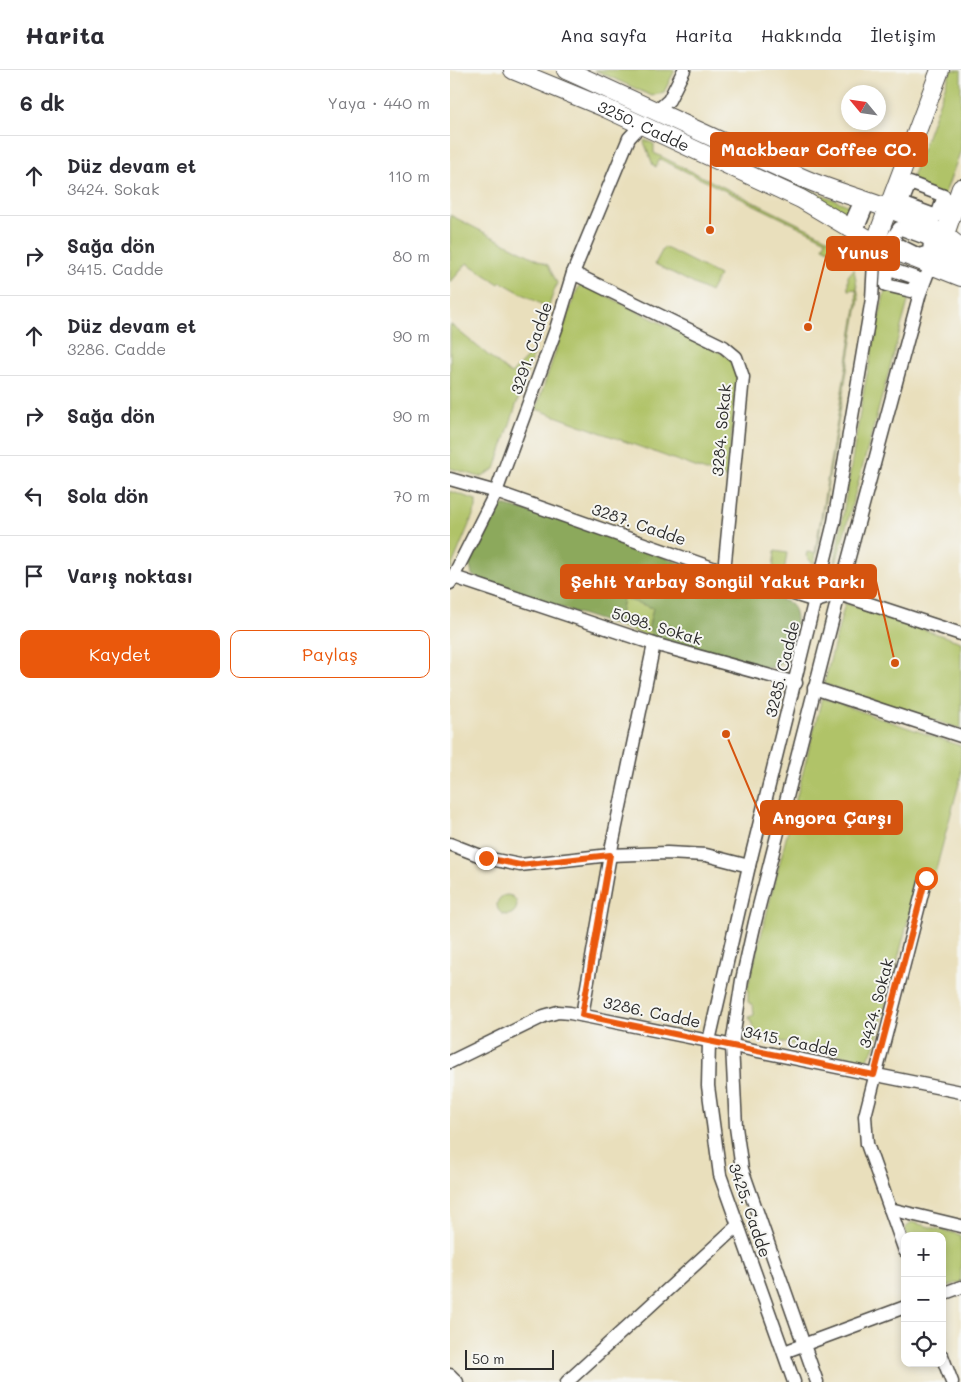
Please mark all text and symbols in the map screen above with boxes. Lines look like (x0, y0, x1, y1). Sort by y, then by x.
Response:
text: Harita (25, 19, 105, 50)
text: Ana sayfa (560, 23, 647, 47)
text: Harita (675, 23, 733, 47)
text: Hakkında (761, 23, 842, 47)
text: İletişim (870, 23, 936, 47)
north arrow (841, 85, 886, 130)
text: 6 dk (20, 89, 65, 116)
text: Yaya · 440 m (327, 92, 430, 113)
street label: 3250. Cadde (595, 95, 693, 156)
callout: Mackbear Coffee CO. (711, 133, 927, 166)
text: Mackbear Coffee CO. (721, 137, 917, 161)
text: Düz devam et (67, 153, 196, 178)
icon: ahead (20, 162, 48, 190)
text: 110 m (388, 165, 430, 186)
text: 3424. Sokak (67, 178, 159, 199)
text: Sağa dön (67, 233, 155, 258)
callout: Yunus (827, 237, 899, 270)
text: Yunus (837, 240, 889, 264)
icon: right (20, 242, 48, 270)
text: 80 m (393, 245, 430, 266)
text: 3415. Cadde (67, 258, 164, 279)
street label: 3291. Cadde (505, 299, 556, 397)
text: Düz devam et (67, 313, 196, 338)
icon: ahead (20, 322, 48, 350)
text: 90 m (393, 325, 430, 346)
text: 3286. Cadde (67, 338, 166, 359)
street label: 3284. Sokak (706, 383, 735, 477)
icon: right (20, 402, 48, 430)
text: Sağa dön (67, 403, 155, 428)
text: 90 m (393, 405, 430, 426)
icon: left (20, 482, 48, 510)
text: Sola dön (67, 483, 149, 508)
text: 70 m (393, 485, 430, 506)
street label: 3287. Cadde (589, 498, 689, 549)
icon: arrive (20, 562, 48, 590)
text: Varış noktası (67, 563, 193, 588)
callout: Şehit Yarbay Songül Yakut Parkı (561, 565, 876, 598)
text: Şehit Yarbay Songül Yakut Parkı (571, 569, 865, 593)
street label: 5098. Sokak (609, 602, 705, 649)
street label: 3285. Cadde (759, 618, 804, 719)
button: Kaydet (20, 630, 220, 678)
button: Paylaş (230, 630, 430, 678)
callout: Angora Çarşı (761, 801, 902, 834)
text: Angora Çarşı (772, 805, 892, 829)
route end (475, 847, 498, 870)
route start (915, 867, 938, 890)
street label: 3424. Sokak (853, 956, 898, 1050)
street label: 3286. Cadde (601, 991, 703, 1032)
street label: 3415. Cadde (742, 1020, 841, 1061)
street label: 3425. Cadde (725, 1160, 776, 1260)
map controls (901, 1232, 946, 1367)
button: + (901, 1232, 946, 1277)
button: − (901, 1277, 946, 1322)
button: locate (901, 1322, 946, 1367)
scale bar (465, 1347, 554, 1370)
text: 50 m (472, 1349, 504, 1368)

